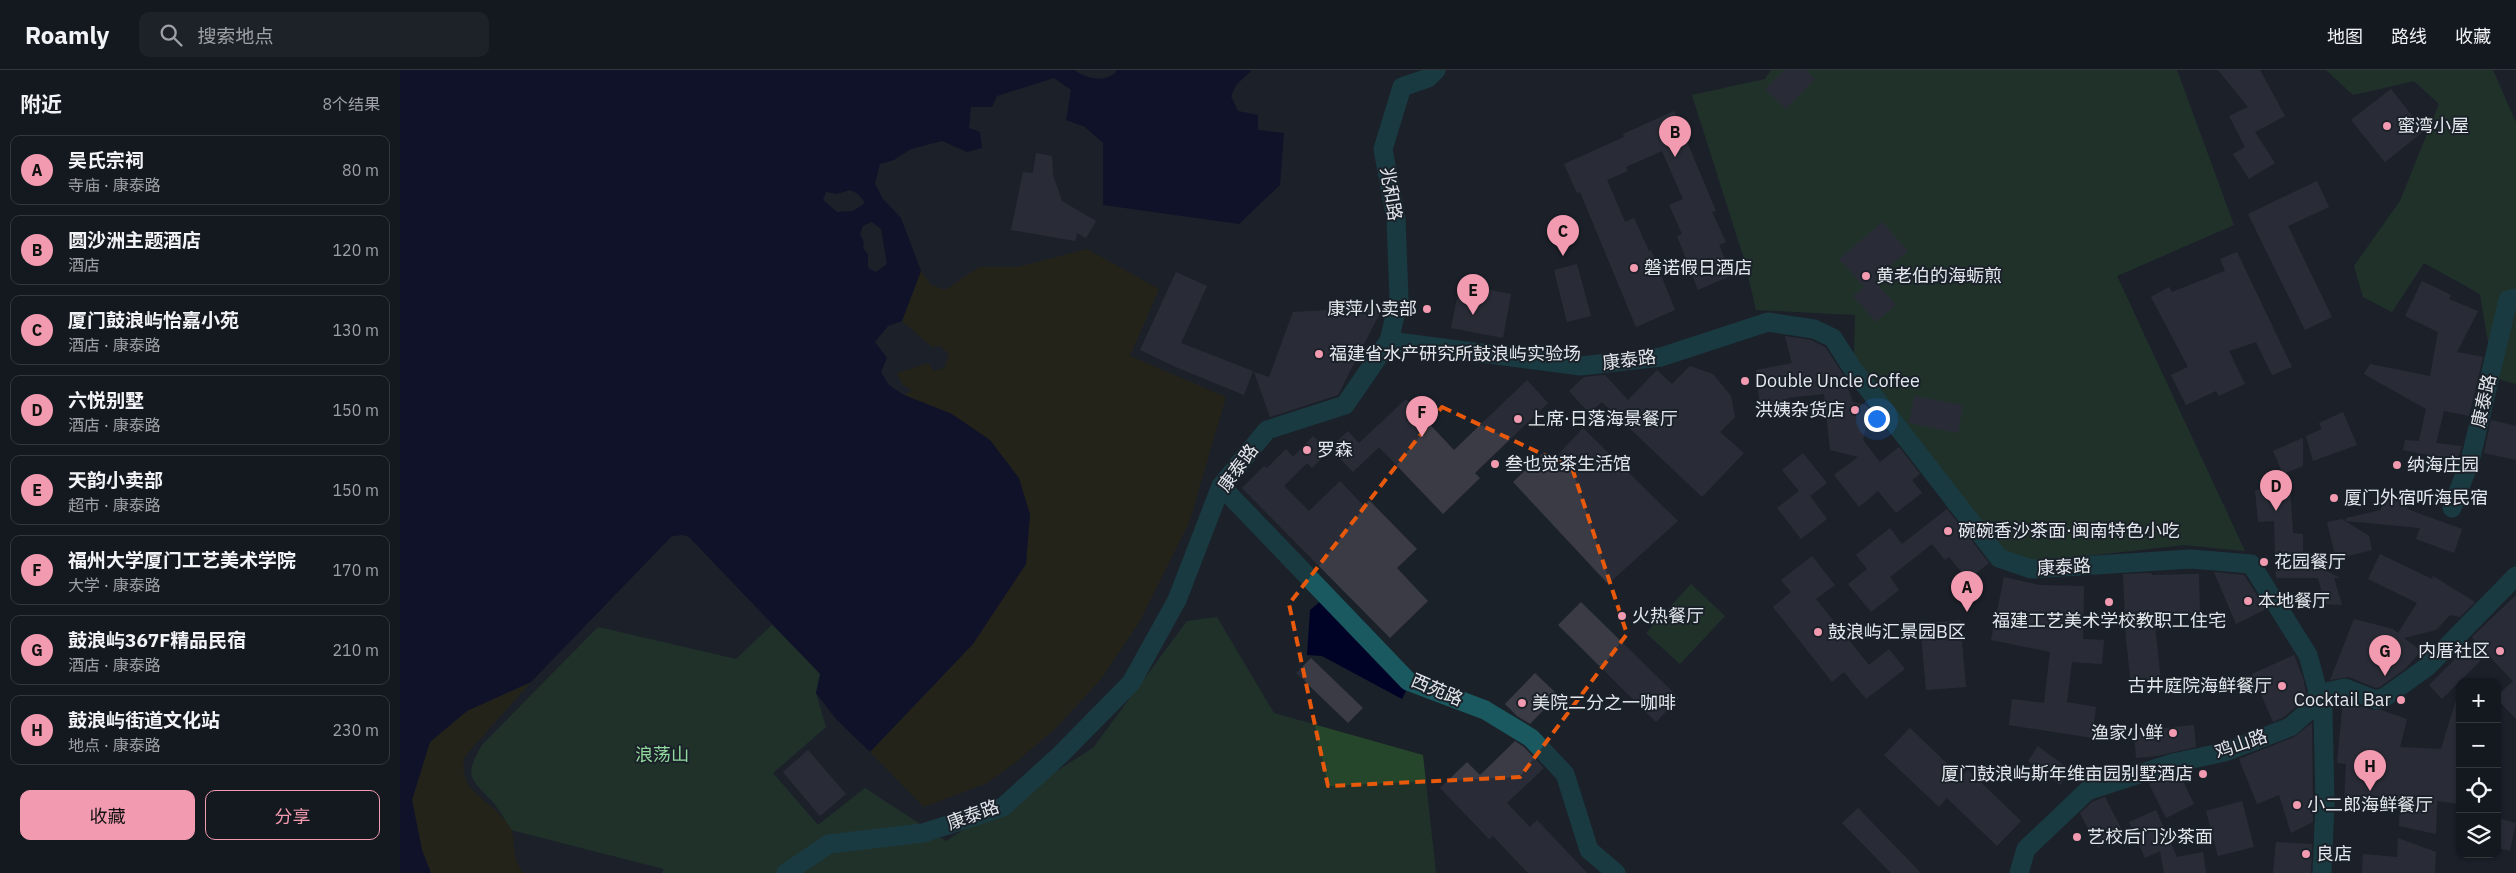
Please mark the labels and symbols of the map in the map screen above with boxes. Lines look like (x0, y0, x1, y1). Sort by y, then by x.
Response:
place label: 蜜湾小屋 (2397, 114, 2469, 137)
pin: B (1659, 116, 1691, 157)
marker: 蜜湾小屋 (2381, 120, 2393, 132)
street label: 兆和路 (1376, 165, 1407, 222)
pin: C (1547, 215, 1579, 256)
place label: 磐诺假日酒店 (1644, 256, 1752, 279)
marker: 磐诺假日酒店 (1628, 262, 1640, 274)
place label: 黄老伯的海蛎煎 (1876, 264, 2002, 287)
marker: 黄老伯的海蛎煎 (1860, 270, 1872, 282)
pin: E (1457, 274, 1489, 315)
place label: 康萍小卖部 (1327, 297, 1417, 320)
marker: 康萍小卖部 (1421, 303, 1433, 315)
place label: 福建省水产研究所鼓浪屿实验场 (1329, 342, 1581, 365)
street label: 康泰路 (1601, 345, 1657, 374)
marker: 福建省水产研究所鼓浪屿实验场 (1313, 348, 1325, 360)
place label: Double Uncle Coffee (1755, 369, 1920, 392)
street label: 康泰路 (2466, 372, 2501, 430)
marker: Double Uncle Coffee (1739, 375, 1751, 387)
pin: F (1406, 396, 1438, 437)
place label: 洪姨杂货店 (1755, 398, 1845, 421)
marker: 洪姨杂货店 (1849, 404, 1861, 416)
your location (1864, 406, 1890, 432)
place label: 上席·日落海景餐厅 (1528, 407, 1678, 430)
marker: 上席·日落海景餐厅 (1512, 413, 1524, 425)
place label: 罗森 (1317, 438, 1353, 461)
street label: 康泰路 (1212, 439, 1263, 496)
marker: 罗森 (1301, 444, 1313, 456)
place label: 叁也觉茶生活馆 (1505, 452, 1631, 475)
place label: 纳海庄园 (2407, 453, 2479, 476)
marker: 叁也觉茶生活馆 (1489, 458, 1501, 470)
marker: 纳海庄园 (2391, 459, 2403, 471)
pin: D (2260, 470, 2292, 511)
place label: 厦门外宿听海民宿 (2344, 486, 2488, 509)
marker: 厦门外宿听海民宿 (2328, 492, 2340, 504)
place label: 碗碗香沙茶面·闽南特色小吃 (1958, 519, 2180, 542)
marker: 碗碗香沙茶面·闽南特色小吃 (1942, 525, 1954, 537)
place label: 花园餐厅 (2274, 550, 2346, 573)
street label: 康泰路 (2036, 554, 2092, 579)
marker: 花园餐厅 (2258, 556, 2270, 568)
pin: A (1951, 571, 1983, 612)
place label: 本地餐厅 (2258, 589, 2330, 612)
marker: 本地餐厅 (2242, 595, 2254, 607)
marker: 福建工艺美术学校教职工住宅 (2103, 596, 2115, 608)
place label: 火热餐厅 (1632, 604, 1704, 627)
place label: 福建工艺美术学校教职工住宅 (1992, 609, 2226, 632)
marker: 火热餐厅 (1616, 610, 1628, 622)
place label: 鼓浪屿汇景园B区 (1828, 620, 1966, 643)
marker: 鼓浪屿汇景园B区 (1812, 626, 1824, 638)
pin: G (2369, 635, 2401, 676)
place label: 内厝社区 (2418, 639, 2490, 662)
marker: 内厝社区 (2494, 645, 2506, 657)
street label: 西苑路 (1408, 668, 1467, 711)
place label: 古井庭院海鲜餐厅 (2128, 674, 2272, 697)
marker: 古井庭院海鲜餐厅 (2276, 680, 2288, 692)
place label: Cocktail Bar (2294, 688, 2391, 711)
place label: 美院二分之一咖啡 (1532, 691, 1676, 714)
marker: Cocktail Bar (2395, 694, 2407, 706)
marker: 美院二分之一咖啡 (1516, 697, 1528, 709)
place label: 渔家小鲜 (2091, 721, 2163, 744)
street label: 鸡山路 (2212, 724, 2270, 763)
marker: 渔家小鲜 (2167, 727, 2179, 739)
park label: 浪荡山 (635, 743, 689, 766)
pin: H (2354, 750, 2386, 791)
place label: 厦门鼓浪屿斯年维亩园别墅酒店 (1941, 762, 2193, 785)
marker: 厦门鼓浪屿斯年维亩园别墅酒店 (2197, 768, 2209, 780)
place label: 小二郎海鲜餐厅 (2307, 793, 2433, 816)
street label: 康泰路 (944, 794, 1002, 835)
marker: 小二郎海鲜餐厅 (2291, 799, 2303, 811)
place label: 艺校后门沙茶面 (2087, 825, 2213, 848)
marker: 艺校后门沙茶面 (2071, 831, 2083, 843)
place label: 良店 (2316, 842, 2352, 865)
marker: 良店 (2300, 848, 2312, 860)

